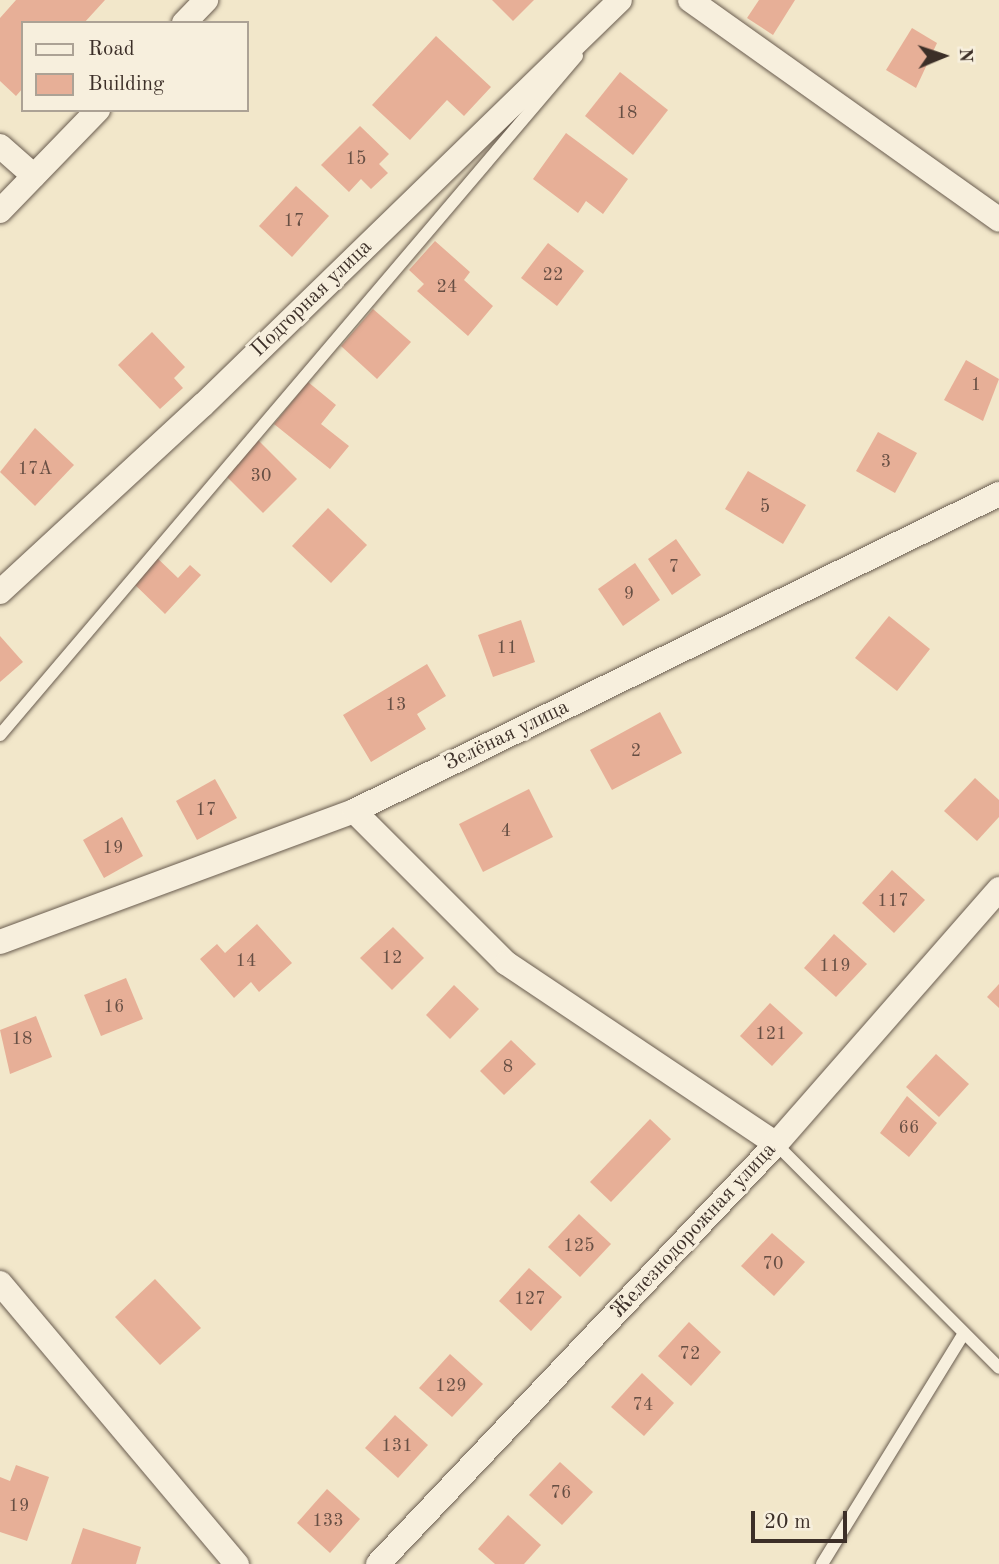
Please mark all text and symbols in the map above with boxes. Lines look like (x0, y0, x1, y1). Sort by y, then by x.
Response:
legend (21, 21, 248, 112)
north arrow (908, 21, 978, 91)
text: Road (88, 39, 135, 60)
text: N (955, 48, 974, 63)
text: Building (88, 74, 164, 95)
house number: 18 (617, 102, 637, 124)
house number: 15 (346, 148, 366, 170)
house number: 17 (284, 210, 304, 232)
street label: Подгорная улица (246, 235, 378, 363)
house number: 22 (543, 264, 563, 286)
house number: 24 (437, 276, 457, 298)
house number: 1 (971, 374, 981, 396)
house number: 3 (881, 451, 891, 473)
house number: 17А (18, 458, 52, 480)
house number: 30 (251, 465, 271, 487)
house number: 5 (760, 496, 770, 518)
house number: 7 (669, 556, 679, 578)
house number: 9 (624, 583, 634, 605)
house number: 11 (497, 637, 517, 659)
house number: 13 (386, 694, 406, 716)
street label: Зелёная улица (441, 695, 573, 777)
house number: 2 (631, 740, 641, 762)
house number: 17 (196, 799, 216, 821)
house number: 4 (501, 820, 511, 842)
house number: 19 (103, 837, 123, 859)
house number: 117 (877, 890, 909, 912)
house number: 12 (382, 947, 402, 969)
house number: 14 (236, 950, 256, 972)
house number: 119 (819, 955, 851, 977)
house number: 16 (104, 996, 124, 1018)
house number: 121 (755, 1023, 787, 1045)
house number: 18 (12, 1028, 32, 1050)
house number: 8 (503, 1056, 513, 1078)
house number: 66 (899, 1117, 919, 1139)
street label: Железнодорожная улица (606, 1138, 782, 1324)
house number: 125 (563, 1235, 595, 1257)
house number: 70 (763, 1253, 783, 1275)
house number: 127 (514, 1288, 546, 1310)
house number: 72 (680, 1343, 700, 1365)
house number: 129 (435, 1375, 467, 1397)
house number: 74 (633, 1394, 653, 1416)
house number: 131 (381, 1435, 413, 1457)
house number: 76 (551, 1482, 571, 1504)
house number: 19 (9, 1495, 29, 1517)
scale bar (754, 1498, 850, 1542)
house number: 133 (312, 1510, 344, 1532)
text: 20 m (764, 1512, 811, 1533)

